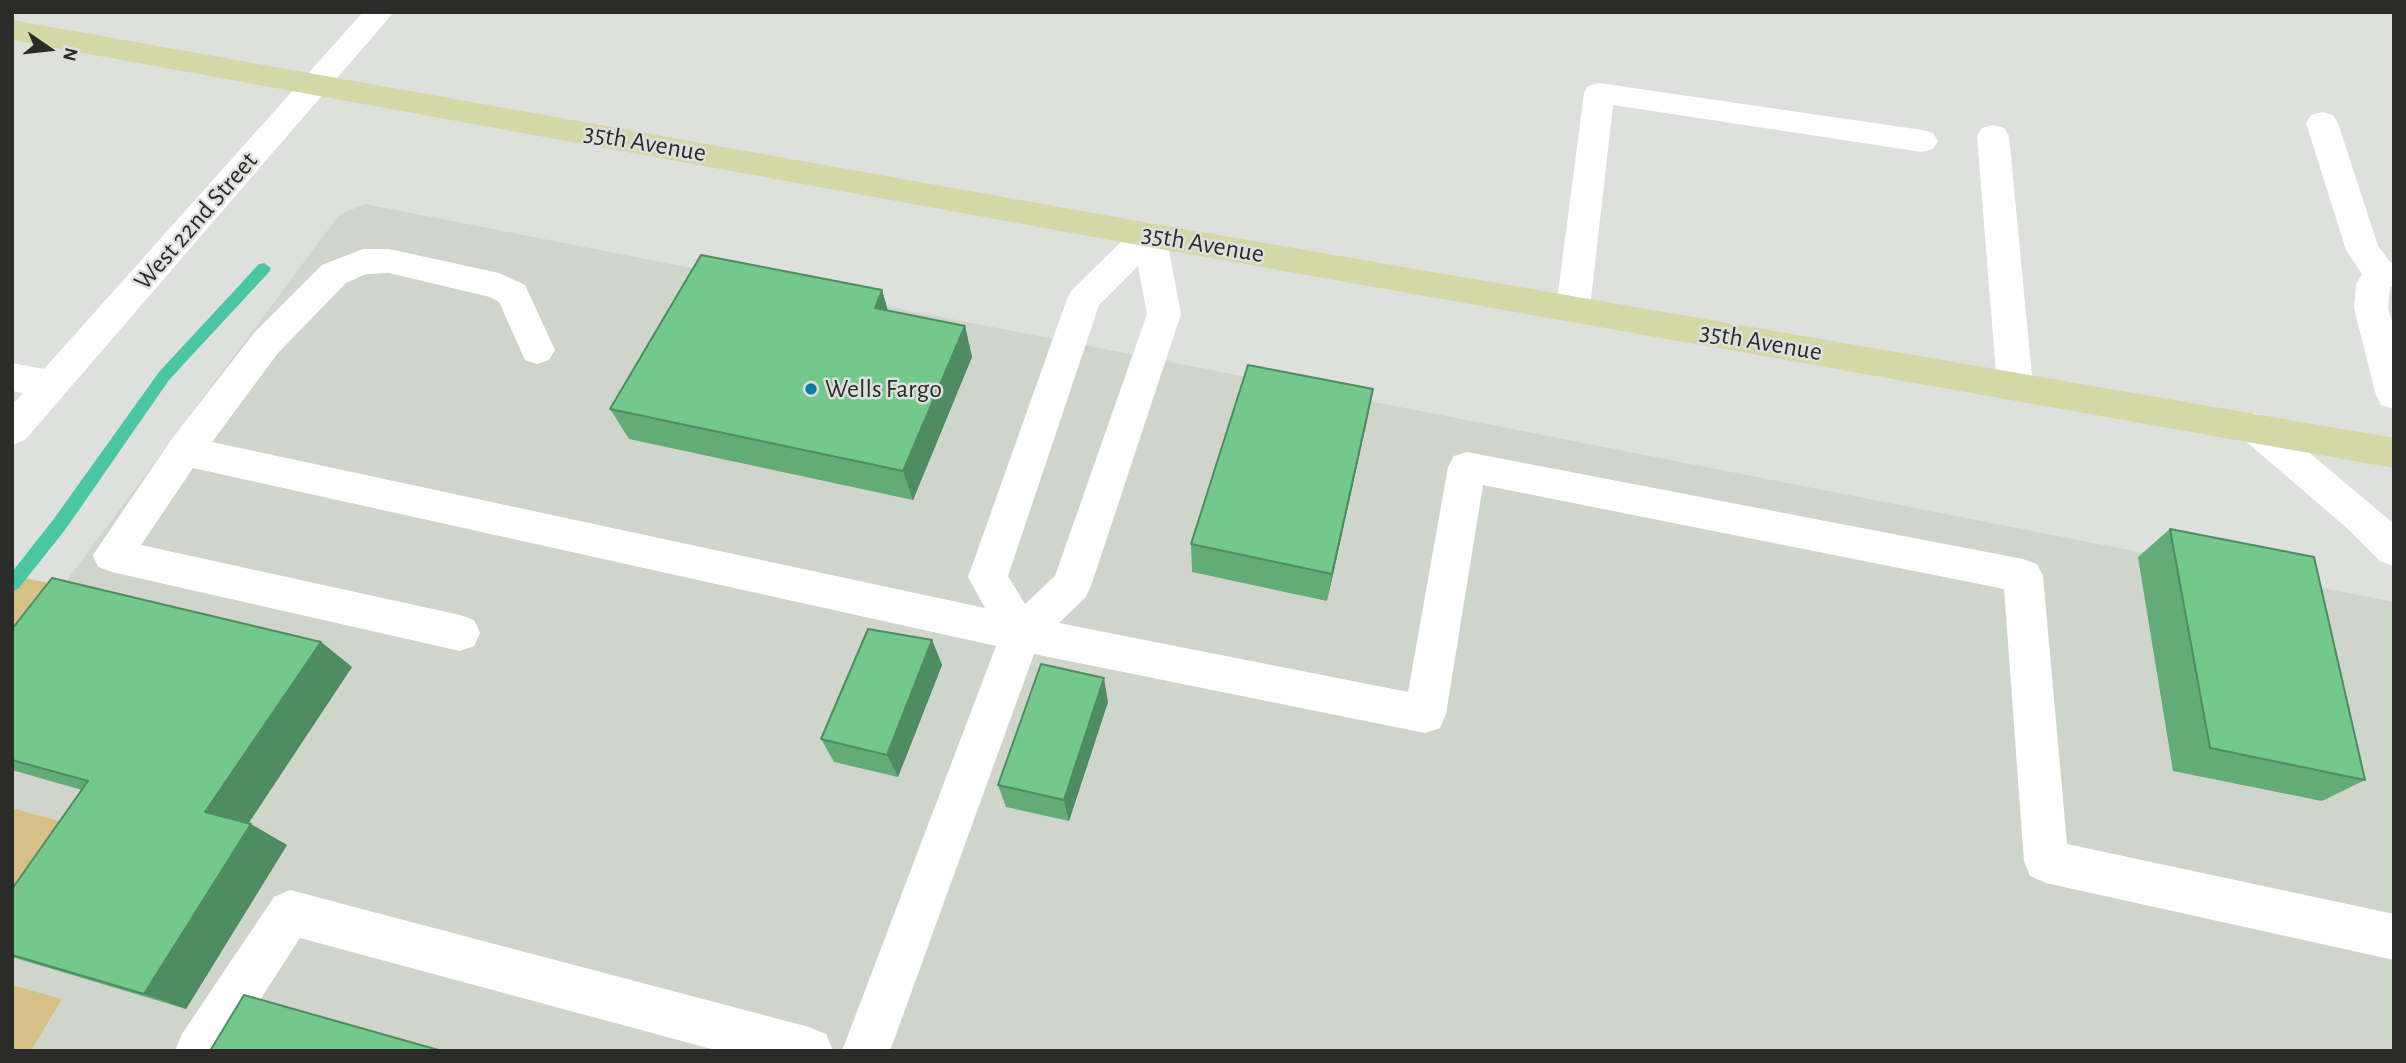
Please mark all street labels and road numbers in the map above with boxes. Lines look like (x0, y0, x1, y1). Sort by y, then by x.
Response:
street label: 35th Avenue (581, 117, 709, 169)
street label: West 22nd Street (128, 146, 264, 296)
street label: 35th Avenue (1139, 218, 1267, 270)
street label: 35th Avenue (1697, 316, 1825, 368)

